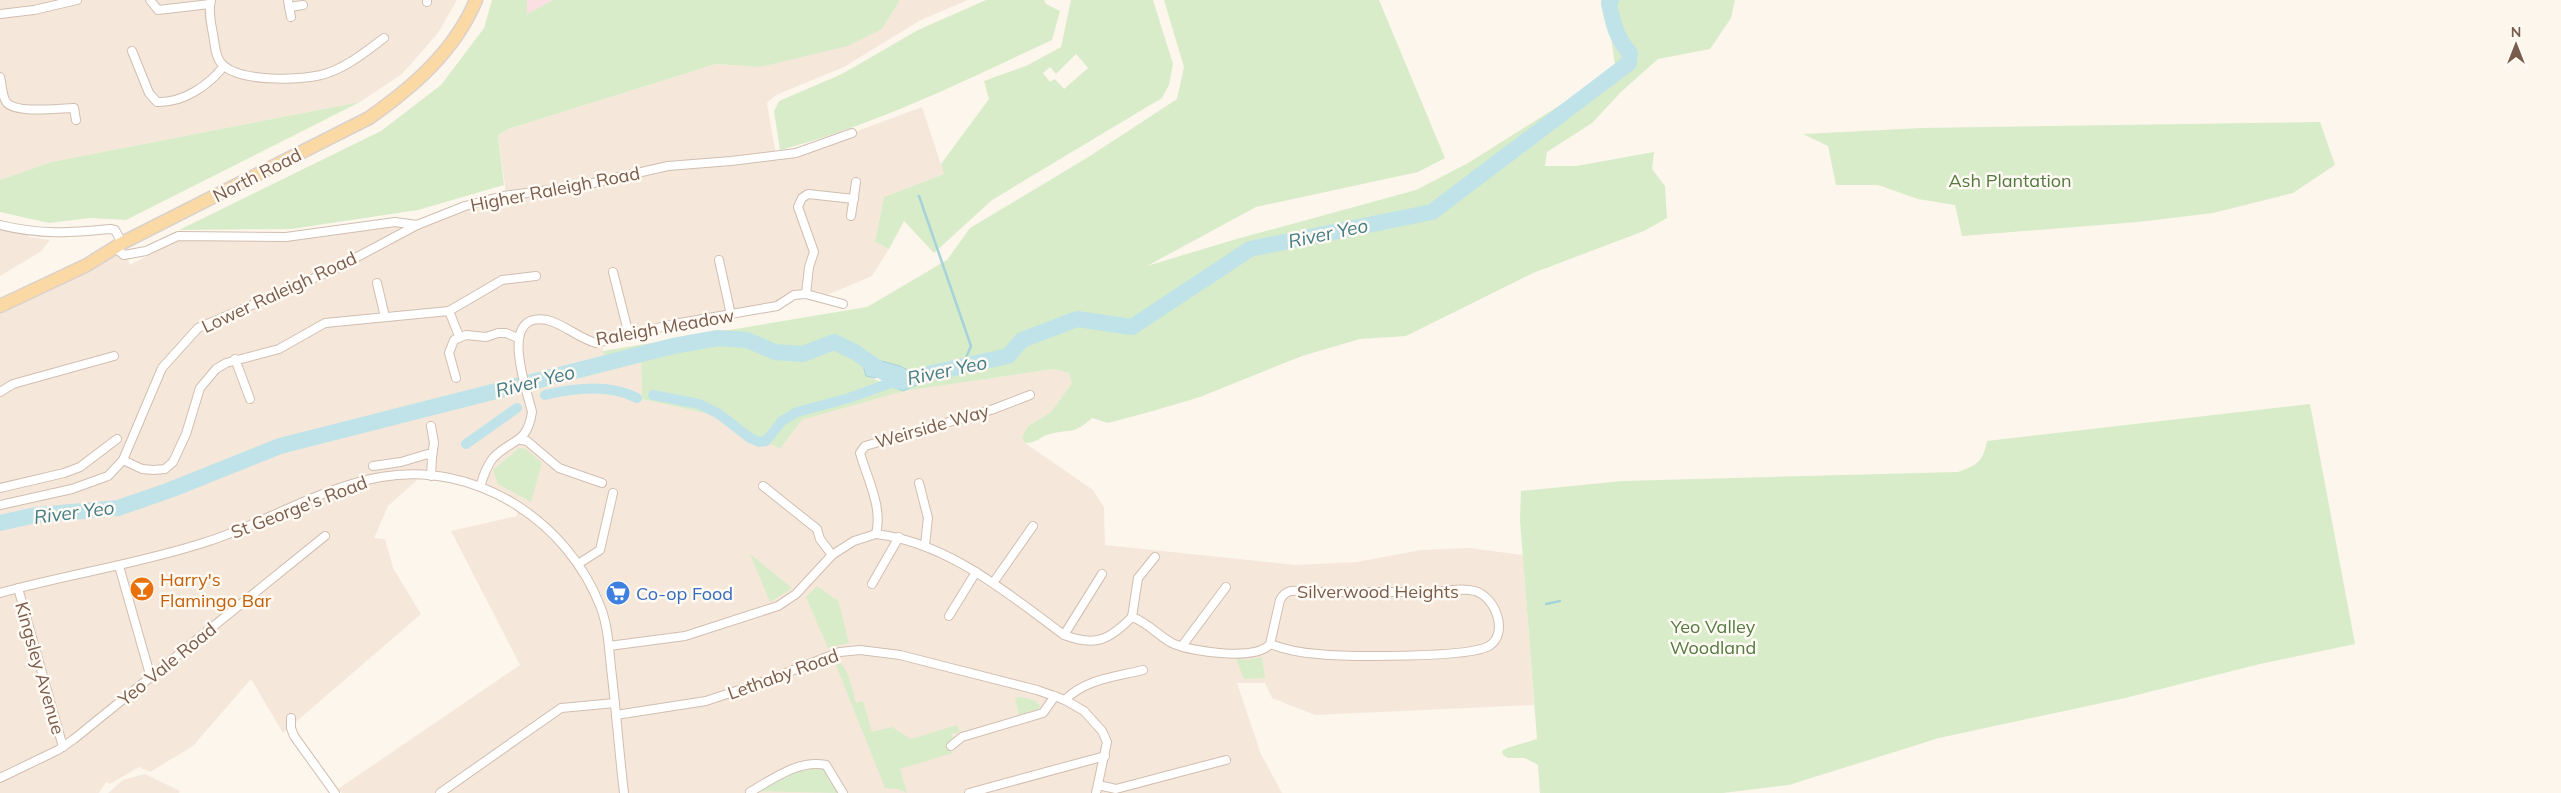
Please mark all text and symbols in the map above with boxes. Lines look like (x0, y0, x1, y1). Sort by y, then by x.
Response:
north arrow (2491, 20, 2541, 70)
text: N (2511, 23, 2521, 41)
street label: North Road (209, 143, 305, 207)
street label: Higher Raleigh Road (468, 161, 642, 217)
park label: Ash Plantation (1948, 169, 2072, 192)
water label: River Yeo (1286, 213, 1370, 253)
street label: Lower Raleigh Road (198, 246, 360, 338)
street label: Raleigh Meadow (594, 303, 736, 351)
water label: River Yeo (905, 350, 989, 390)
water label: River Yeo (493, 360, 577, 402)
street label: Weirside Way (872, 399, 992, 453)
street label: St George's Road (228, 470, 370, 544)
water label: River Yeo (32, 495, 116, 529)
place label: Harry's Flamingo Bar (160, 568, 272, 612)
bar icon: Harry's Flamingo Bar (129, 576, 155, 602)
supermarket icon: Co-op Food (605, 580, 631, 606)
street label: Silverwood Heights (1297, 580, 1459, 603)
place label: Co-op Food (636, 582, 733, 605)
street label: Kingsley Avenue (10, 599, 70, 737)
park label: Yeo Valley Woodland (1670, 615, 1756, 659)
street label: Yeo Vale Road (113, 617, 221, 711)
street label: Lethaby Road (724, 643, 842, 705)

